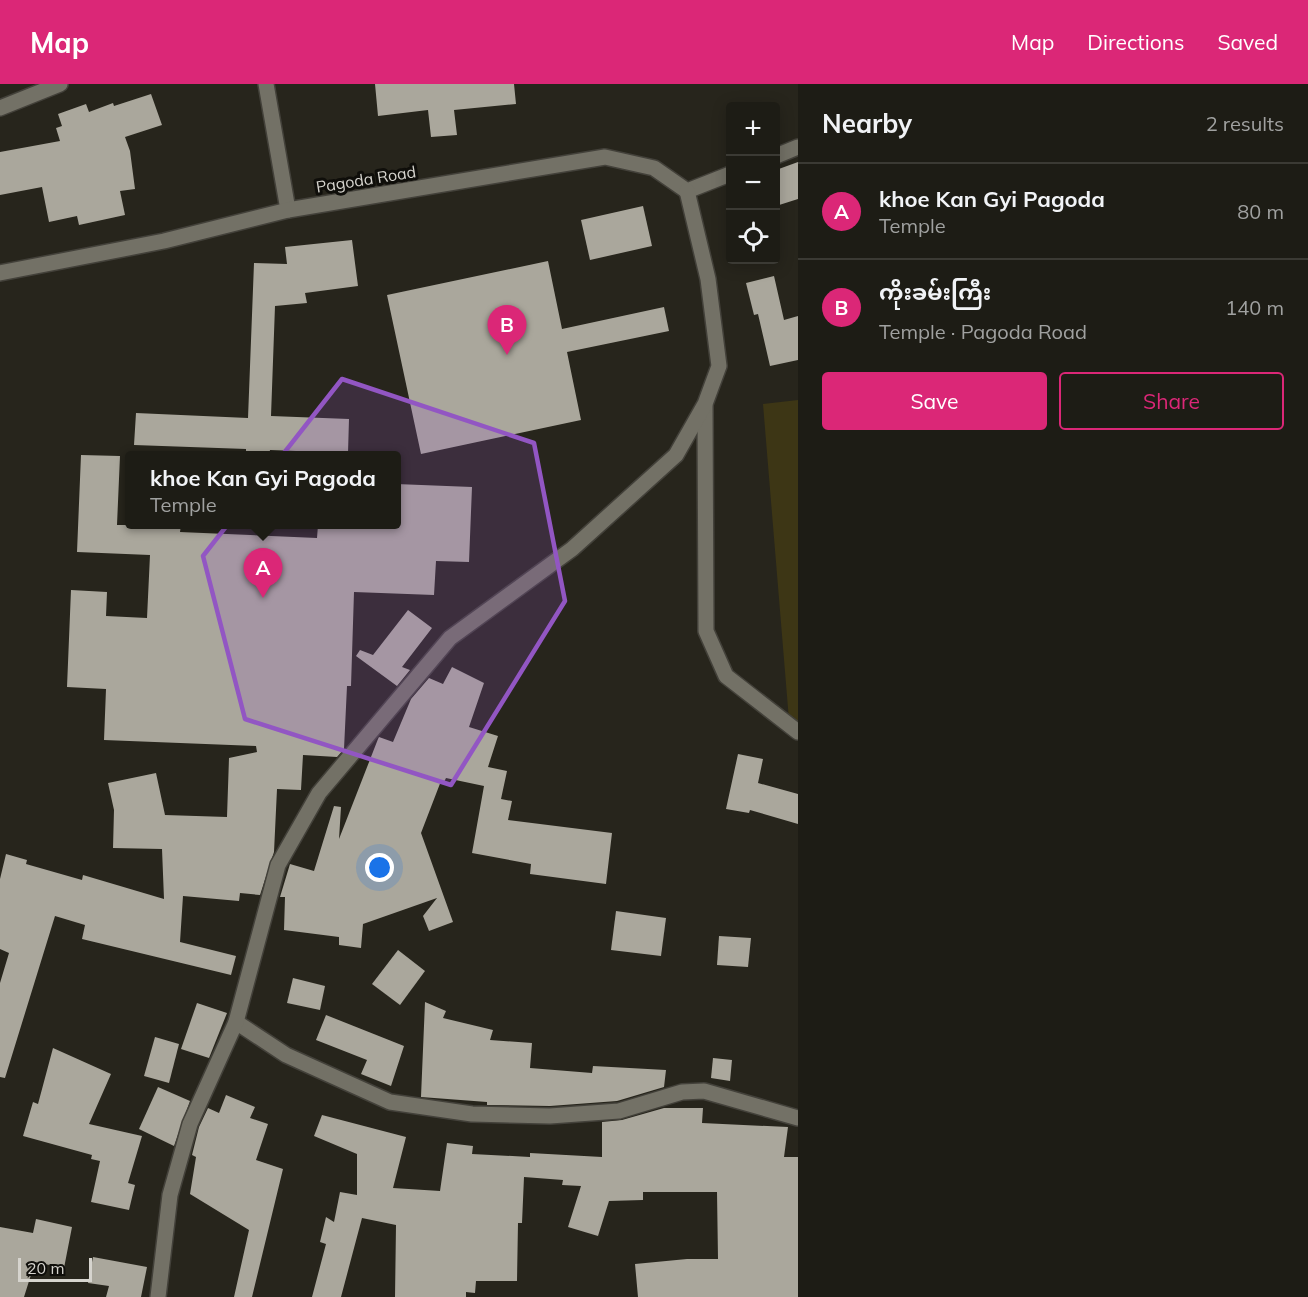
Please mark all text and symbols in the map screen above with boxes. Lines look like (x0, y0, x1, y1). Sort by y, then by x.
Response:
text: Map (30, 25, 89, 60)
text: Map (1011, 29, 1054, 55)
text: Directions (1087, 29, 1184, 55)
text: Saved (1217, 29, 1278, 55)
map controls (726, 102, 780, 264)
button: + (726, 102, 780, 156)
text: Nearby (822, 107, 912, 140)
text: 2 results (1206, 111, 1284, 136)
button: − (726, 156, 780, 210)
street label: Pagoda Road (315, 161, 417, 197)
text: khoe Kan Gyi Pagoda (879, 185, 1105, 213)
text: A (834, 199, 849, 224)
text: 80 m (1237, 199, 1284, 224)
button: locate (726, 210, 780, 264)
text: Temple (879, 213, 946, 238)
text: ကိုးခမ်းကြီး (879, 278, 991, 306)
text: B (835, 295, 848, 320)
text: 140 m (1225, 295, 1284, 320)
pin: B (488, 306, 526, 355)
text: Temple · Pagoda Road (879, 319, 1087, 344)
button: Save (822, 372, 1047, 430)
button: Share (1059, 372, 1284, 430)
popup (125, 451, 401, 529)
text: khoe Kan Gyi Pagoda (150, 464, 376, 492)
text: Temple (150, 492, 217, 517)
pin: A (244, 548, 282, 598)
your location (365, 853, 394, 882)
scale bar (18, 1255, 92, 1282)
text: 20 m (27, 1258, 64, 1278)

